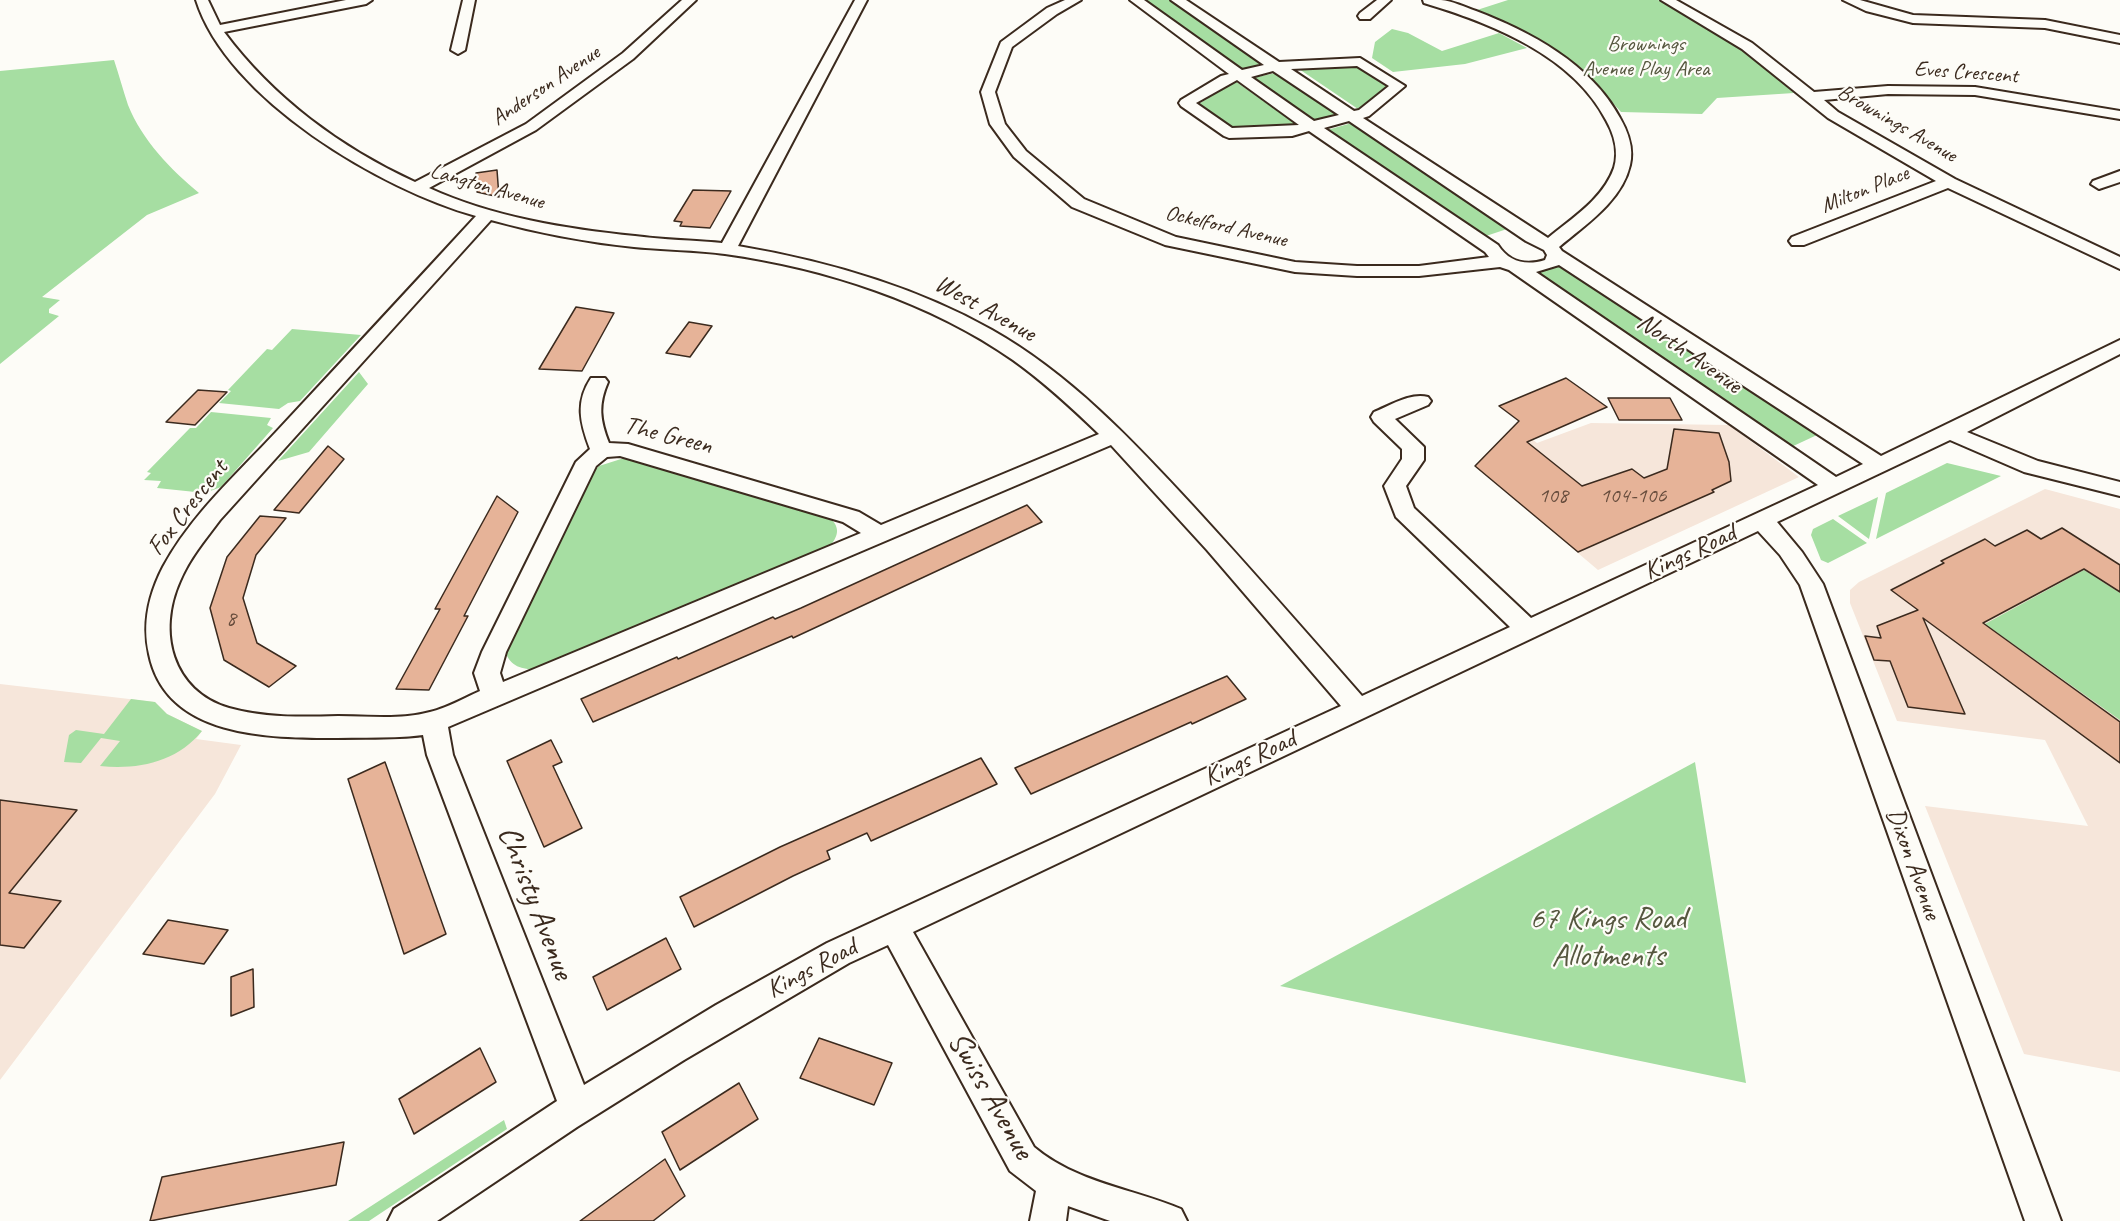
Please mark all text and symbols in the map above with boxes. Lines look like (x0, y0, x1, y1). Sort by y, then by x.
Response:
park label: Brownings Avenue Play Area (1582, 31, 1710, 82)
street label: Anderson Avenue (487, 40, 605, 132)
street label: Eves Crescent (1913, 56, 2019, 90)
street label: Brownings Avenue (1833, 79, 1961, 169)
street label: Langton Avenue (427, 158, 547, 216)
street label: Milton Place (1817, 160, 1913, 220)
street label: Ockelford Avenue (1163, 200, 1289, 254)
street label: West Avenue (929, 268, 1041, 350)
street label: North Avenue (1631, 307, 1747, 401)
street label: The Green (621, 410, 715, 462)
street label: Fox Crescent (141, 454, 235, 562)
house number: 108 (1538, 483, 1568, 509)
house number: 104-106 (1600, 483, 1666, 509)
street label: Kings Road (1639, 518, 1741, 588)
house number: 8 (226, 606, 236, 632)
street label: Kings Road (1199, 724, 1301, 794)
street label: Dixon Avenue (1878, 804, 1948, 924)
street label: Christy Avenue (488, 821, 582, 985)
park label: 67 Kings Road Allotments (1530, 901, 1686, 976)
street label: Kings Road (762, 932, 862, 1006)
street label: Swiss Avenue (938, 1026, 1042, 1166)

